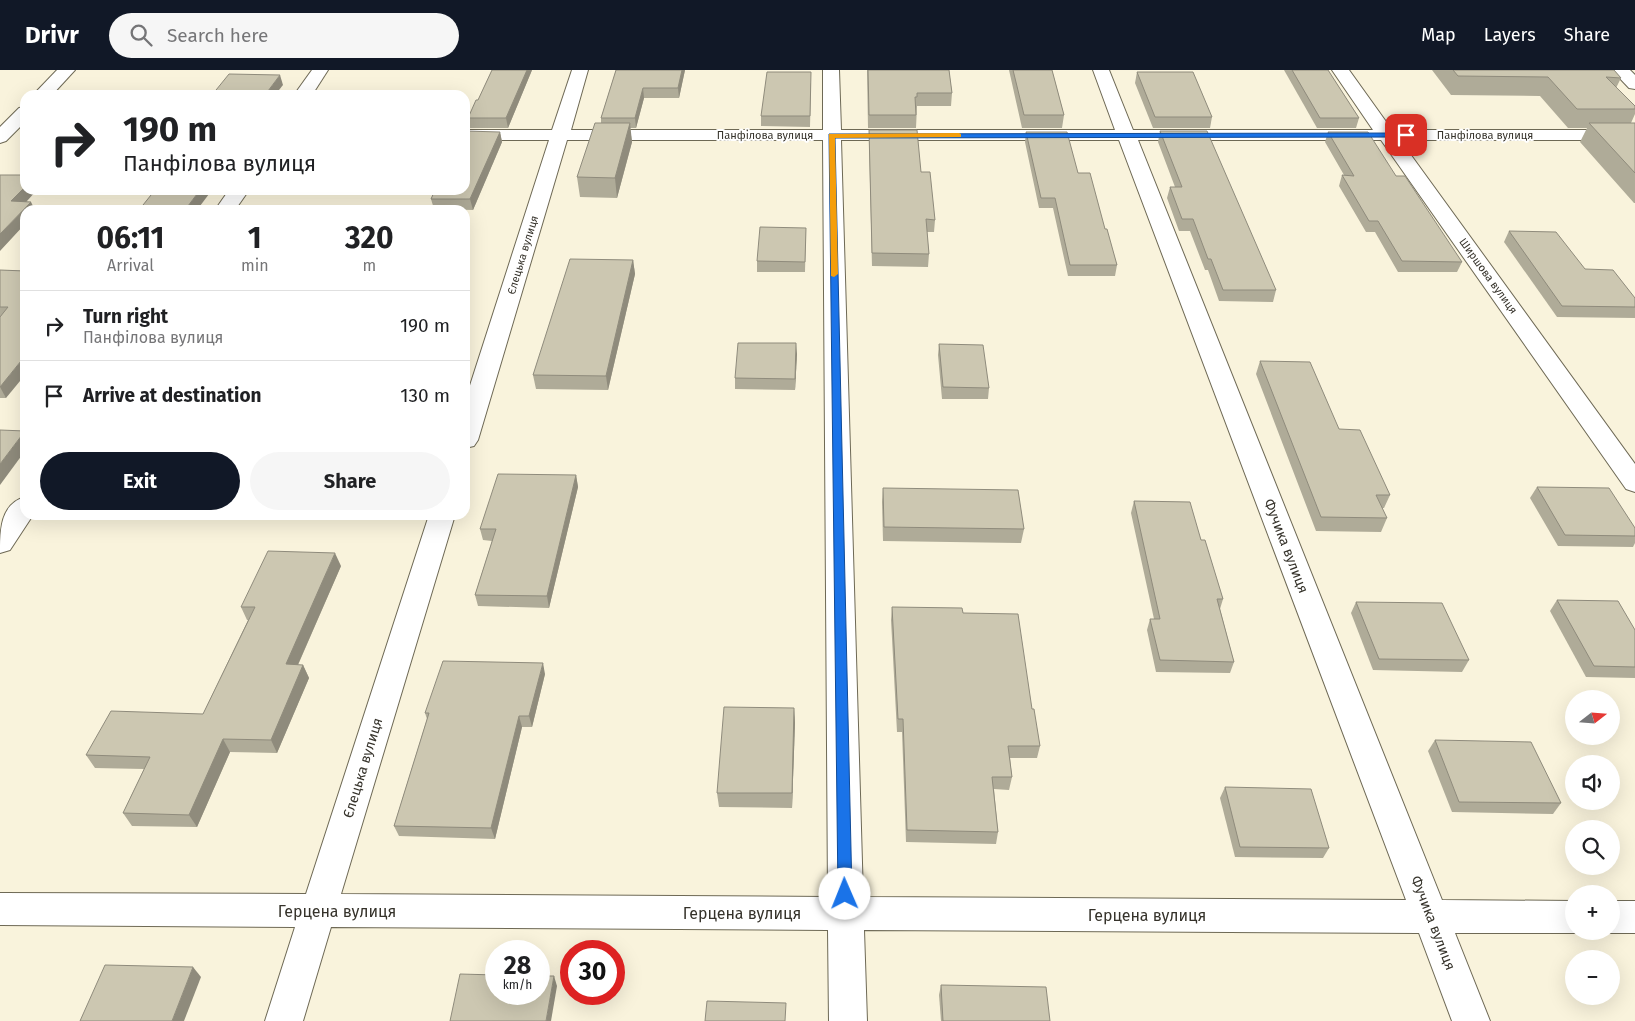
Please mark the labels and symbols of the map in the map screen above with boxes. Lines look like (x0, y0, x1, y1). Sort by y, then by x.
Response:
pin (1385, 114, 1427, 156)
street label: Панфілова вулиця (717, 129, 813, 142)
street label: Панфілова вулиця (1437, 129, 1533, 142)
street label: Єлецька вулиця (505, 214, 541, 296)
street label: Ширшова вулиця (1456, 236, 1520, 316)
street label: Фучика вулиця (1260, 496, 1312, 596)
north arrow (1565, 690, 1620, 745)
street label: Єлецька вулиця (340, 716, 386, 820)
position arrow (818, 867, 870, 919)
street label: Фучика вулиця (1407, 873, 1459, 973)
street label: Герцена вулиця (278, 902, 396, 921)
street label: Герцена вулиця (683, 904, 801, 923)
street label: Герцена вулиця (1088, 906, 1206, 925)
speed limit sign: 30 (560, 940, 625, 1005)

